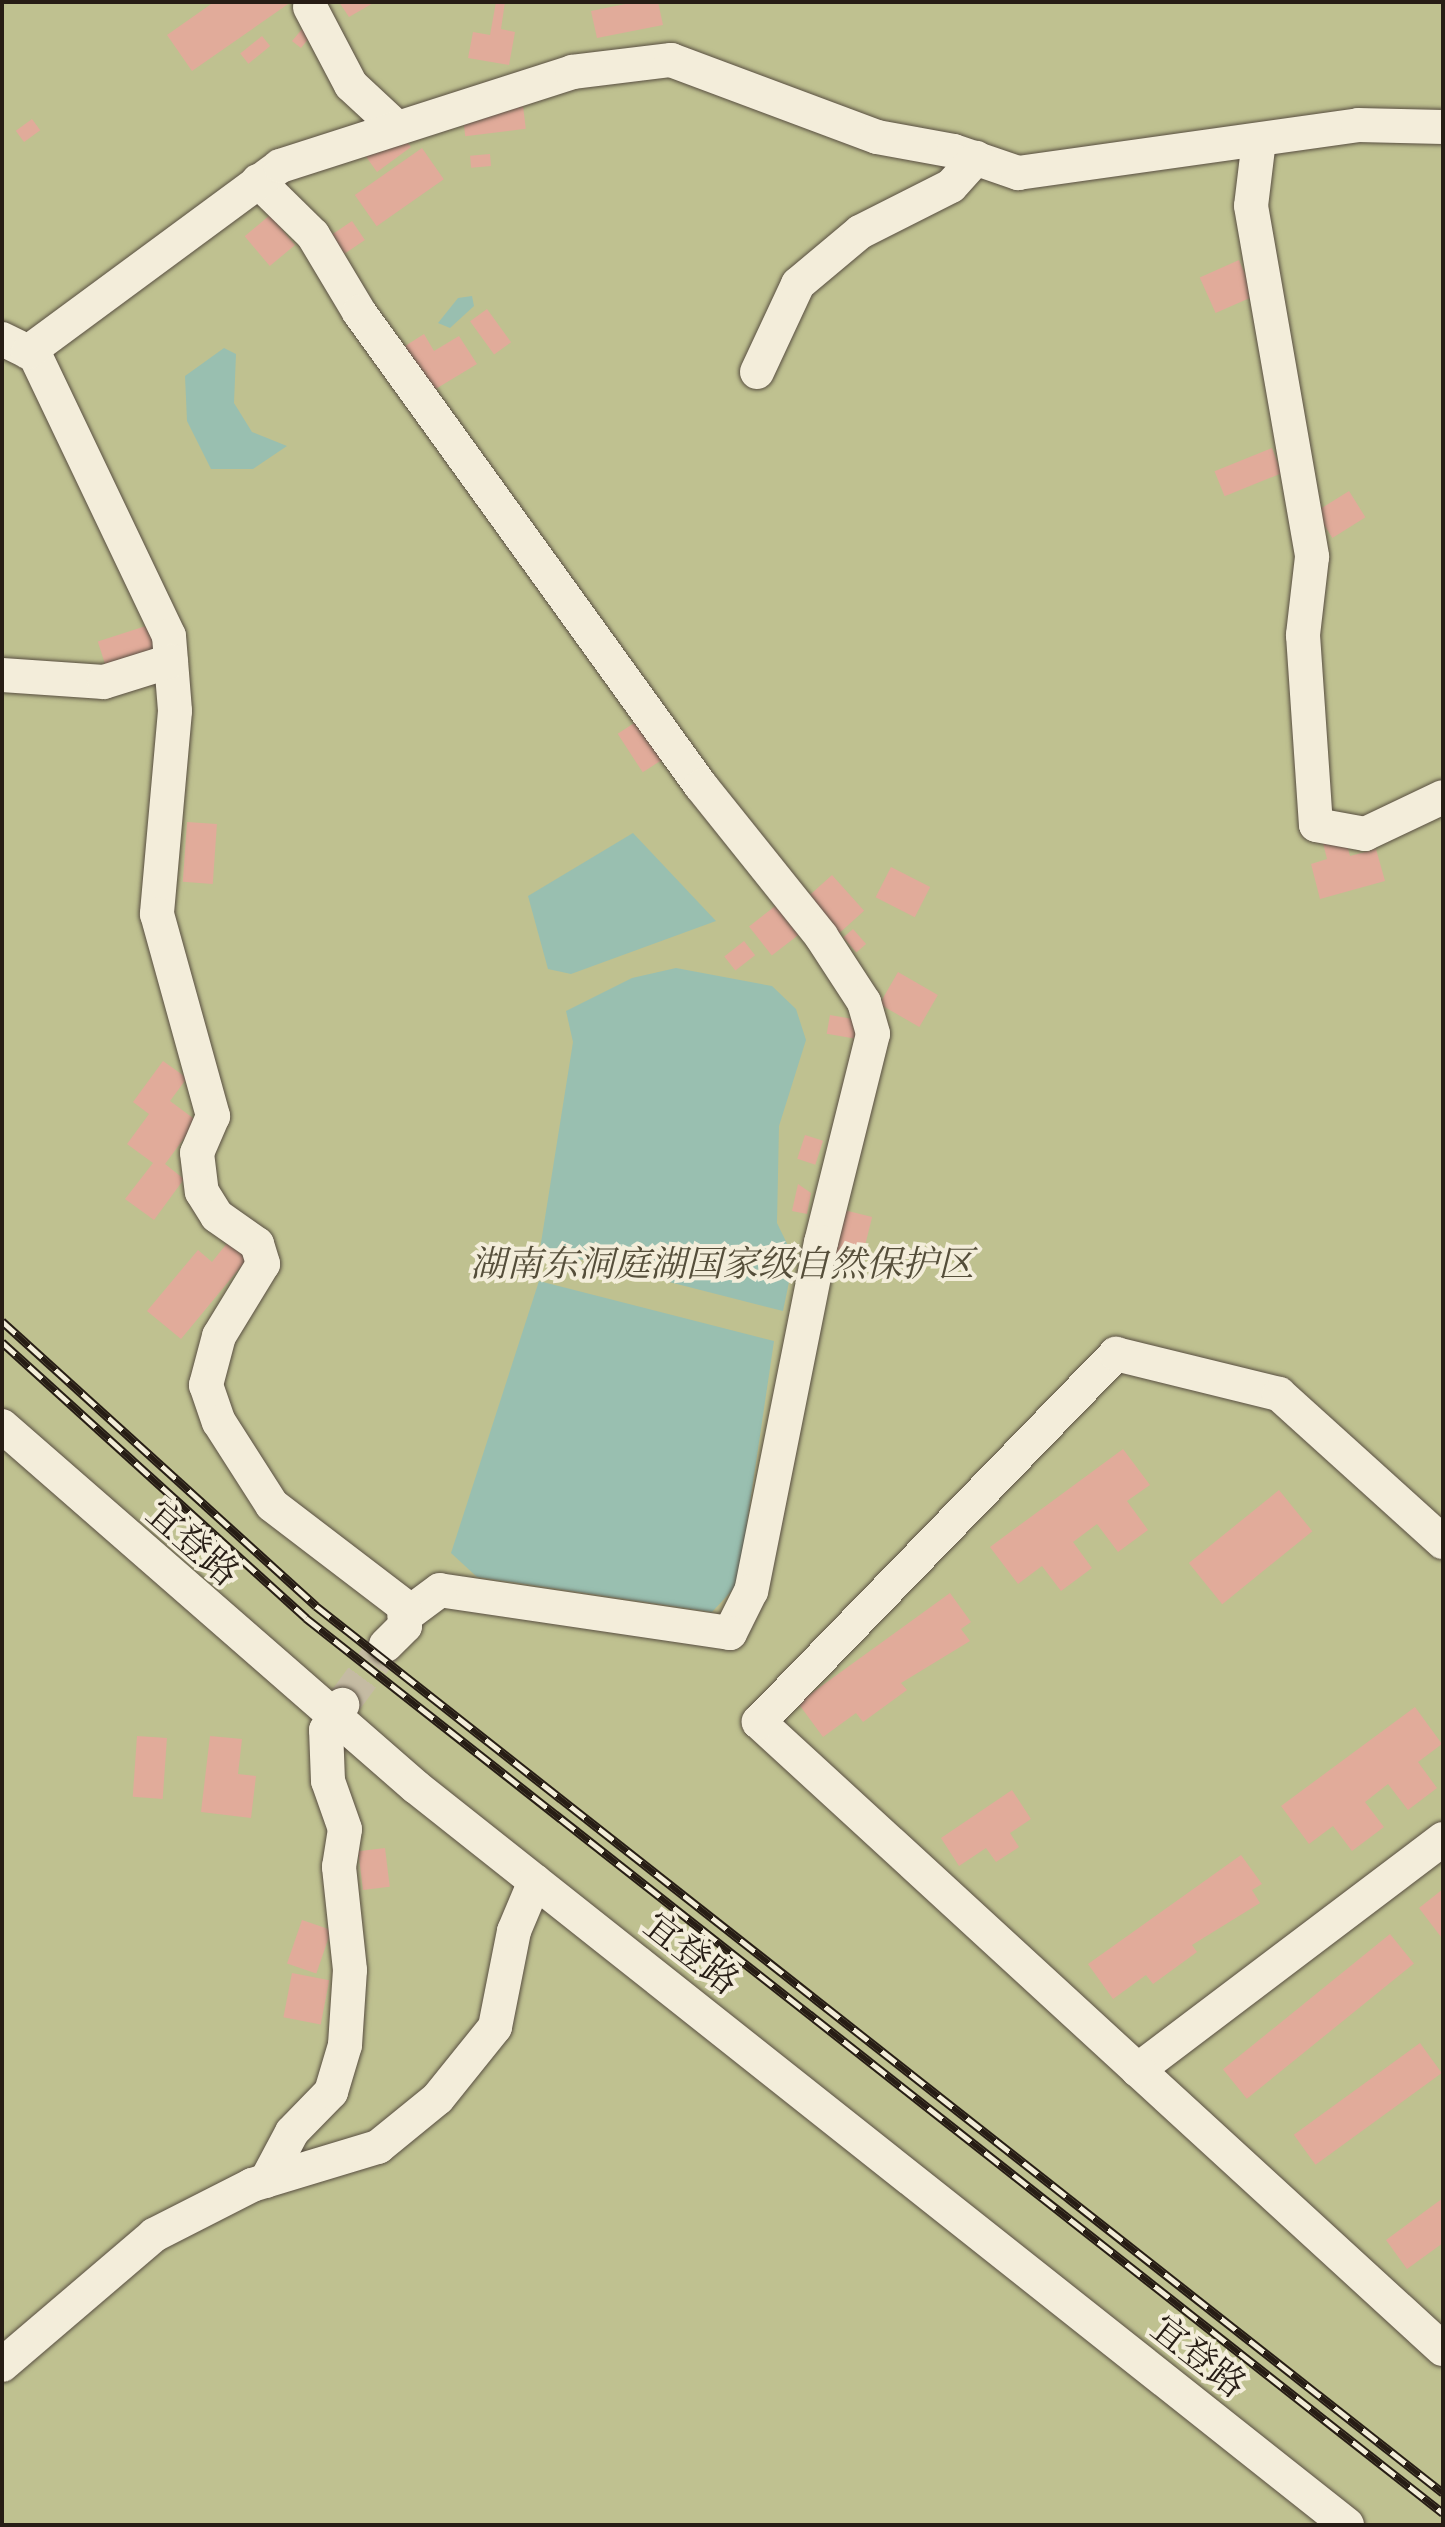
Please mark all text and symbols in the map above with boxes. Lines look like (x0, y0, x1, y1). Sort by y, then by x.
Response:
park label: 湖南东洞庭湖国家级自然保护区 (470, 1242, 974, 1286)
street label: 宜登路 (138, 1491, 248, 1595)
street label: 宜登路 (636, 1903, 748, 2003)
street label: 宜登路 (1143, 2306, 1255, 2406)

